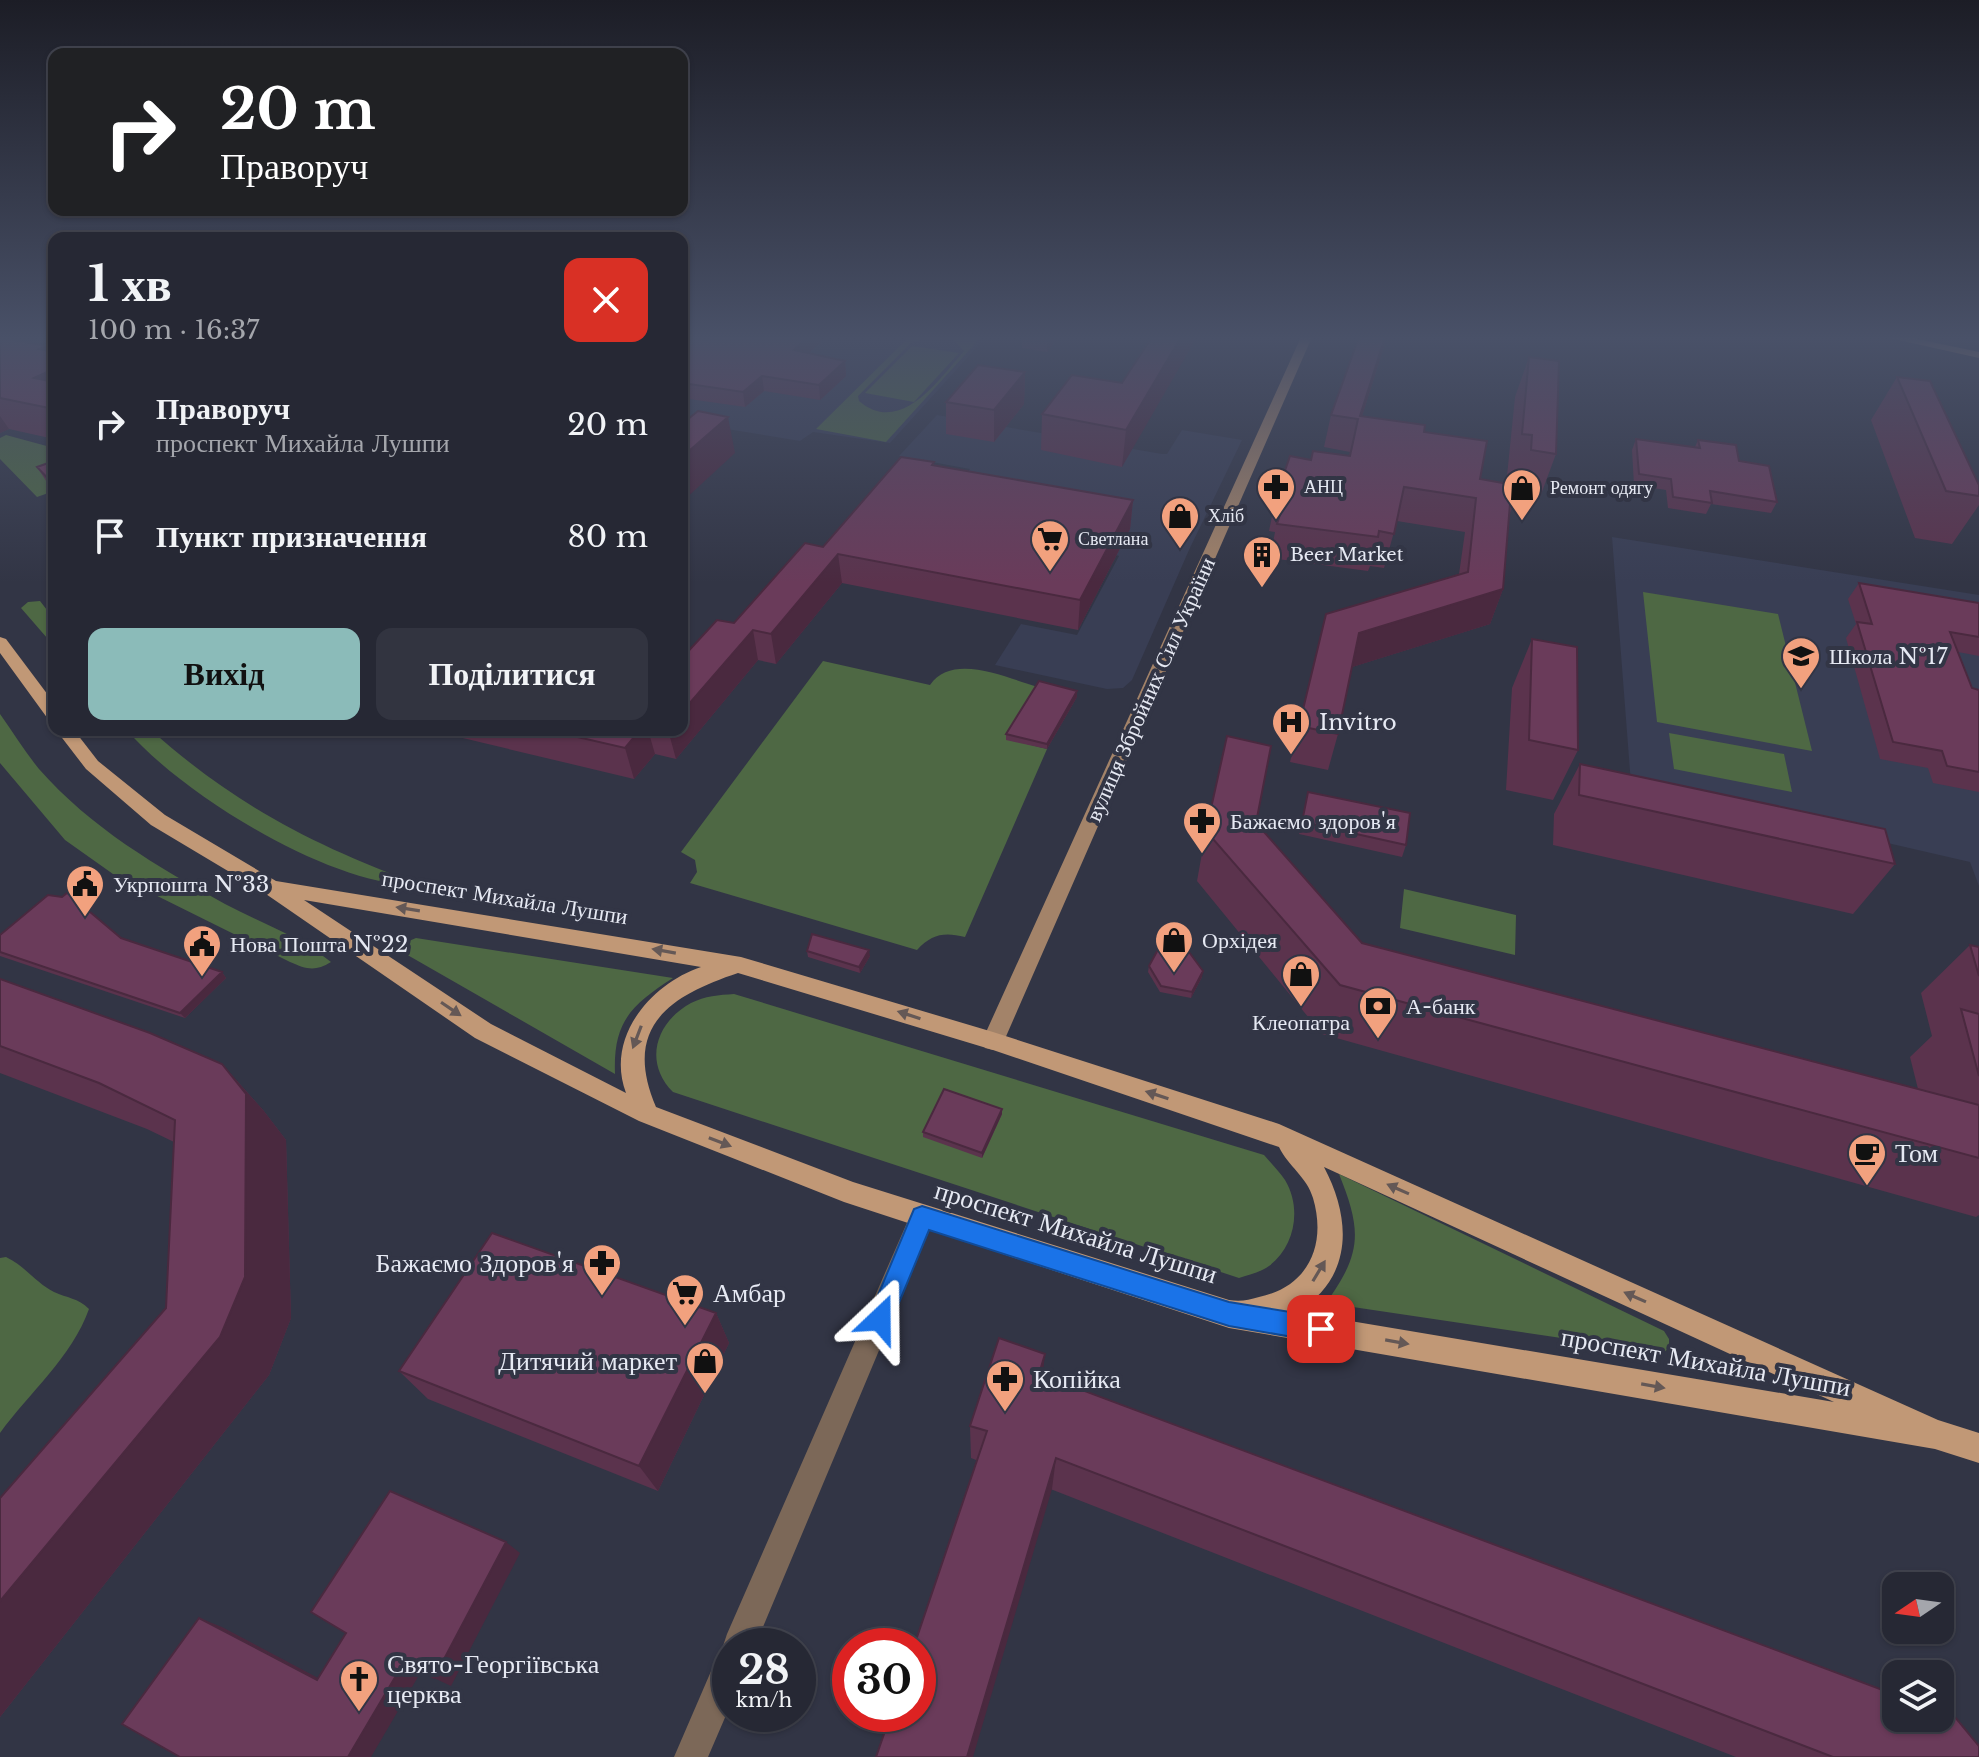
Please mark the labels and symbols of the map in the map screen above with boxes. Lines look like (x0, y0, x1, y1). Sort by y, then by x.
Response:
pharmacy icon: АНЦ (1255, 466, 1297, 521)
shop icon: Ремонт одягу (1501, 467, 1543, 522)
place label: АНЦ (1304, 476, 1343, 498)
place label: Ремонт одягу (1550, 477, 1653, 499)
shop icon: Хліб (1159, 495, 1201, 550)
place label: Хліб (1208, 505, 1244, 527)
supermarket icon: Светлана (1029, 518, 1071, 573)
place label: Светлана (1078, 528, 1148, 550)
building icon: Beer Market (1241, 534, 1283, 589)
place label: Beer Market (1290, 544, 1404, 566)
street label: вулиця Збройних Сил України (1080, 553, 1221, 825)
school or university icon: Школа №17 (1780, 635, 1822, 690)
place label: Школа №17 (1829, 643, 1949, 670)
hospital icon: Invitro (1270, 701, 1312, 756)
place label: Invitro (1319, 709, 1397, 736)
pharmacy icon: Бажаємо здоров'я (1181, 800, 1223, 855)
place label: Бажаємо здоров'я (1230, 808, 1396, 835)
public building icon: Укрпошта №33 (64, 863, 106, 918)
street label: проспект Михайла Лушпи (380, 865, 630, 930)
place label: Укрпошта №33 (113, 871, 269, 898)
one-way arrow (395, 902, 420, 915)
shop icon: Орхідея (1153, 919, 1195, 974)
public building icon: Нова Пошта №22 (181, 923, 223, 978)
place label: Орхідея (1202, 927, 1277, 954)
place label: Нова Пошта №22 (230, 931, 408, 958)
one-way arrow (651, 945, 676, 957)
shop icon: Клеопатра (1280, 953, 1322, 1008)
bank icon: А-банк (1357, 985, 1399, 1040)
place label: А-банк (1406, 993, 1476, 1020)
one-way arrow (440, 1001, 461, 1016)
one-way arrow (897, 1009, 921, 1021)
place label: Клеопатра (1252, 1009, 1350, 1036)
one-way arrow (630, 1025, 643, 1049)
one-way arrow (1144, 1088, 1168, 1101)
cafe icon: Том (1846, 1132, 1888, 1187)
one-way arrow (708, 1136, 732, 1149)
place label: Том (1895, 1137, 1938, 1169)
street label: проспект Михайла Лушпи (931, 1174, 1221, 1290)
one-way arrow (1387, 1183, 1410, 1196)
pharmacy icon: Бажаємо Здоров'я (581, 1242, 623, 1297)
place label: Бажаємо Здоров'я (376, 1247, 574, 1279)
one-way arrow (1312, 1260, 1326, 1282)
supermarket icon: Амбар (664, 1272, 706, 1327)
place label: Амбар (713, 1277, 786, 1309)
position arrow (838, 1277, 922, 1361)
one-way arrow (1623, 1290, 1647, 1304)
pin (1287, 1295, 1355, 1363)
street label: проспект Михайла Лушпи (1559, 1321, 1853, 1403)
one-way arrow (1385, 1337, 1410, 1349)
shop icon: Дитячий маркет (684, 1340, 726, 1395)
place label: Дитячий маркет (498, 1345, 677, 1377)
pharmacy icon: Копійка (984, 1358, 1026, 1413)
place label: Копійка (1033, 1363, 1121, 1395)
one-way arrow (1641, 1380, 1666, 1392)
north arrow (1882, 1572, 1954, 1644)
speed limit sign: 30 (832, 1628, 936, 1732)
place label: Свято-Георгіївська церква (387, 1648, 600, 1710)
church icon: Свято-Георгіївська церква (338, 1658, 380, 1713)

